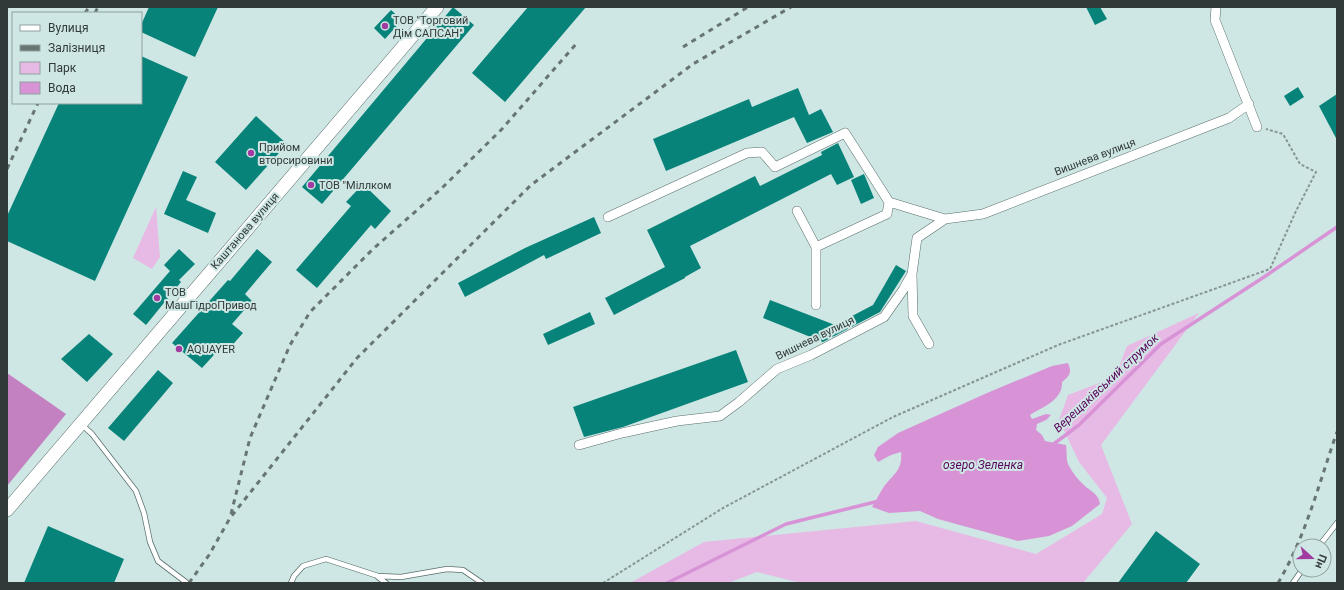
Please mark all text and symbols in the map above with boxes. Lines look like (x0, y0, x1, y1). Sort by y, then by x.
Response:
legend (12, 12, 142, 104)
place label: ТОВ "Торговий Дім САПСАН" (393, 14, 468, 40)
text: Вулиця (48, 21, 89, 35)
marker: ТОВ "Торговий Дім САПСАН" (380, 21, 390, 31)
text: Залізниця (48, 41, 105, 55)
text: Парк (48, 61, 77, 75)
text: Вода (48, 81, 76, 95)
street label: Вишнева вулиця (1053, 136, 1137, 178)
place label: Прийом вторсировини (259, 141, 333, 167)
marker: Прийом вторсировини (246, 148, 256, 158)
place label: ТОВ "Міллком (319, 179, 391, 192)
marker: ТОВ "Міллком (306, 180, 316, 190)
street label: Каштанова вулиця (208, 190, 282, 272)
place label: ТОВ МашГідроПривод (165, 286, 257, 312)
marker: ТОВ МашГідроПривод (152, 293, 162, 303)
street label: Вишнева вулиця (774, 313, 856, 363)
water label: Верещаківський струмок (1051, 330, 1162, 435)
place label: AQUAYER (187, 343, 235, 356)
marker: AQUAYER (174, 344, 184, 354)
water label: озеро Зеленка (943, 458, 1023, 472)
north arrow (1292, 538, 1332, 578)
text: Пн (1312, 553, 1329, 570)

